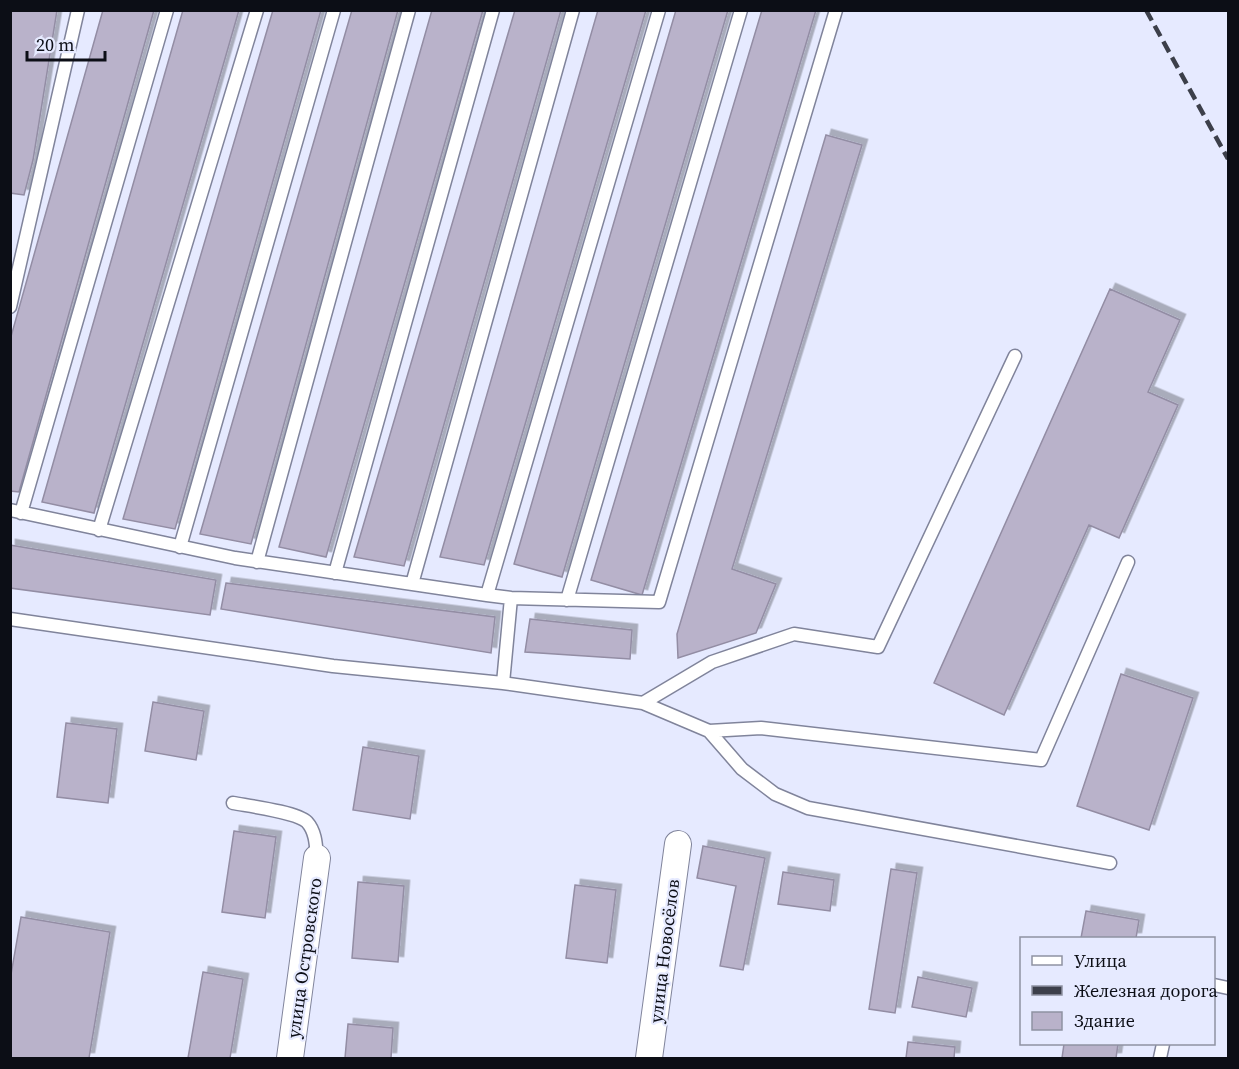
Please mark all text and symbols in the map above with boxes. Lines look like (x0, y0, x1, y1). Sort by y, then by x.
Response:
scale bar (27, 24, 105, 62)
text: 20 m (36, 32, 74, 57)
street label: улица Островского (280, 876, 328, 1040)
street label: улица Новосёлов (643, 878, 685, 1024)
legend (1020, 937, 1215, 1045)
text: Улица (1074, 948, 1127, 973)
text: Железная дорога (1074, 978, 1219, 1003)
text: Здание (1074, 1008, 1135, 1033)

